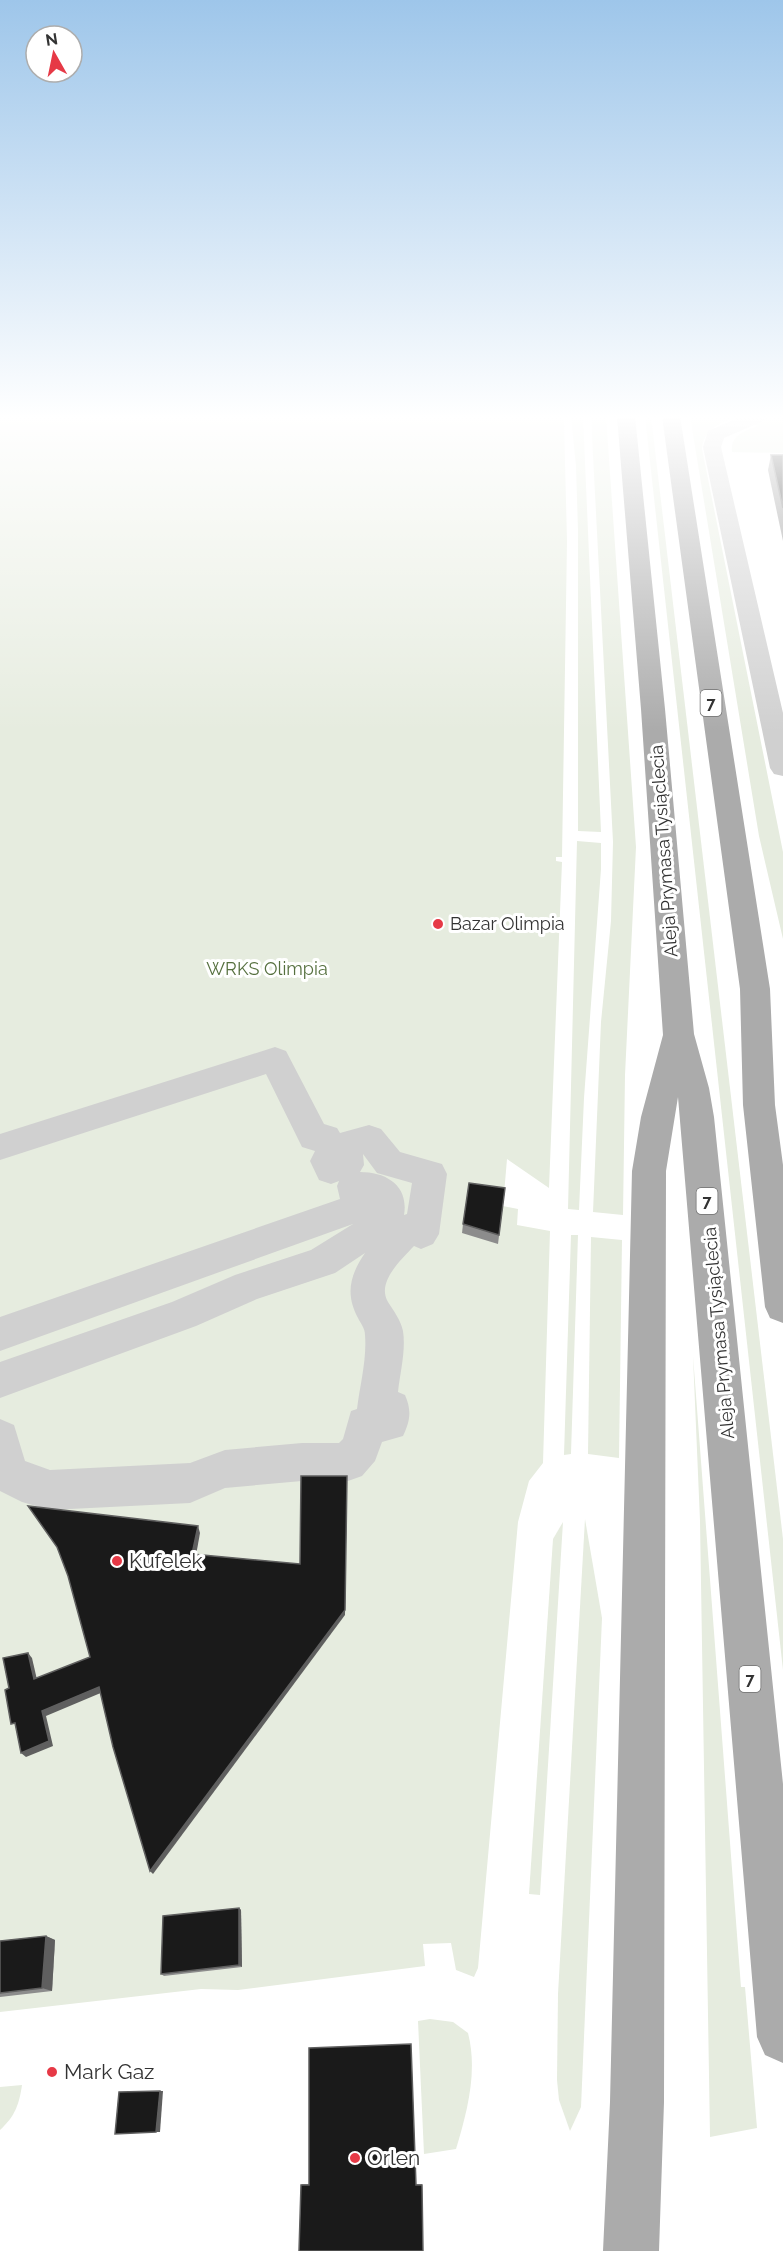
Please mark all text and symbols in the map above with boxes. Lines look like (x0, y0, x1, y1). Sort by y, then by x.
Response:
north arrow (24, 24, 84, 84)
text: N (44, 29, 59, 50)
road number: 7 (700, 690, 722, 716)
street label: Aleja Prymasa Tysiąclecia (646, 744, 681, 958)
place label: Bazar Olimpia (450, 913, 565, 934)
marker: Bazar Olimpia (431, 917, 445, 931)
park label: WRKS Olimpia (206, 958, 328, 979)
road number: 7 (696, 1188, 718, 1214)
street label: Aleja Prymasa Tysiąclecia (699, 1226, 738, 1440)
place label: Kufelek (129, 1548, 203, 1573)
marker: Kufelek (110, 1554, 124, 1568)
road number: 7 (740, 1666, 760, 1692)
place label: Mark Gaz (64, 2059, 154, 2084)
marker: Mark Gaz (45, 2065, 59, 2079)
place label: Orlen (367, 2145, 420, 2170)
marker: Orlen (348, 2151, 362, 2165)

